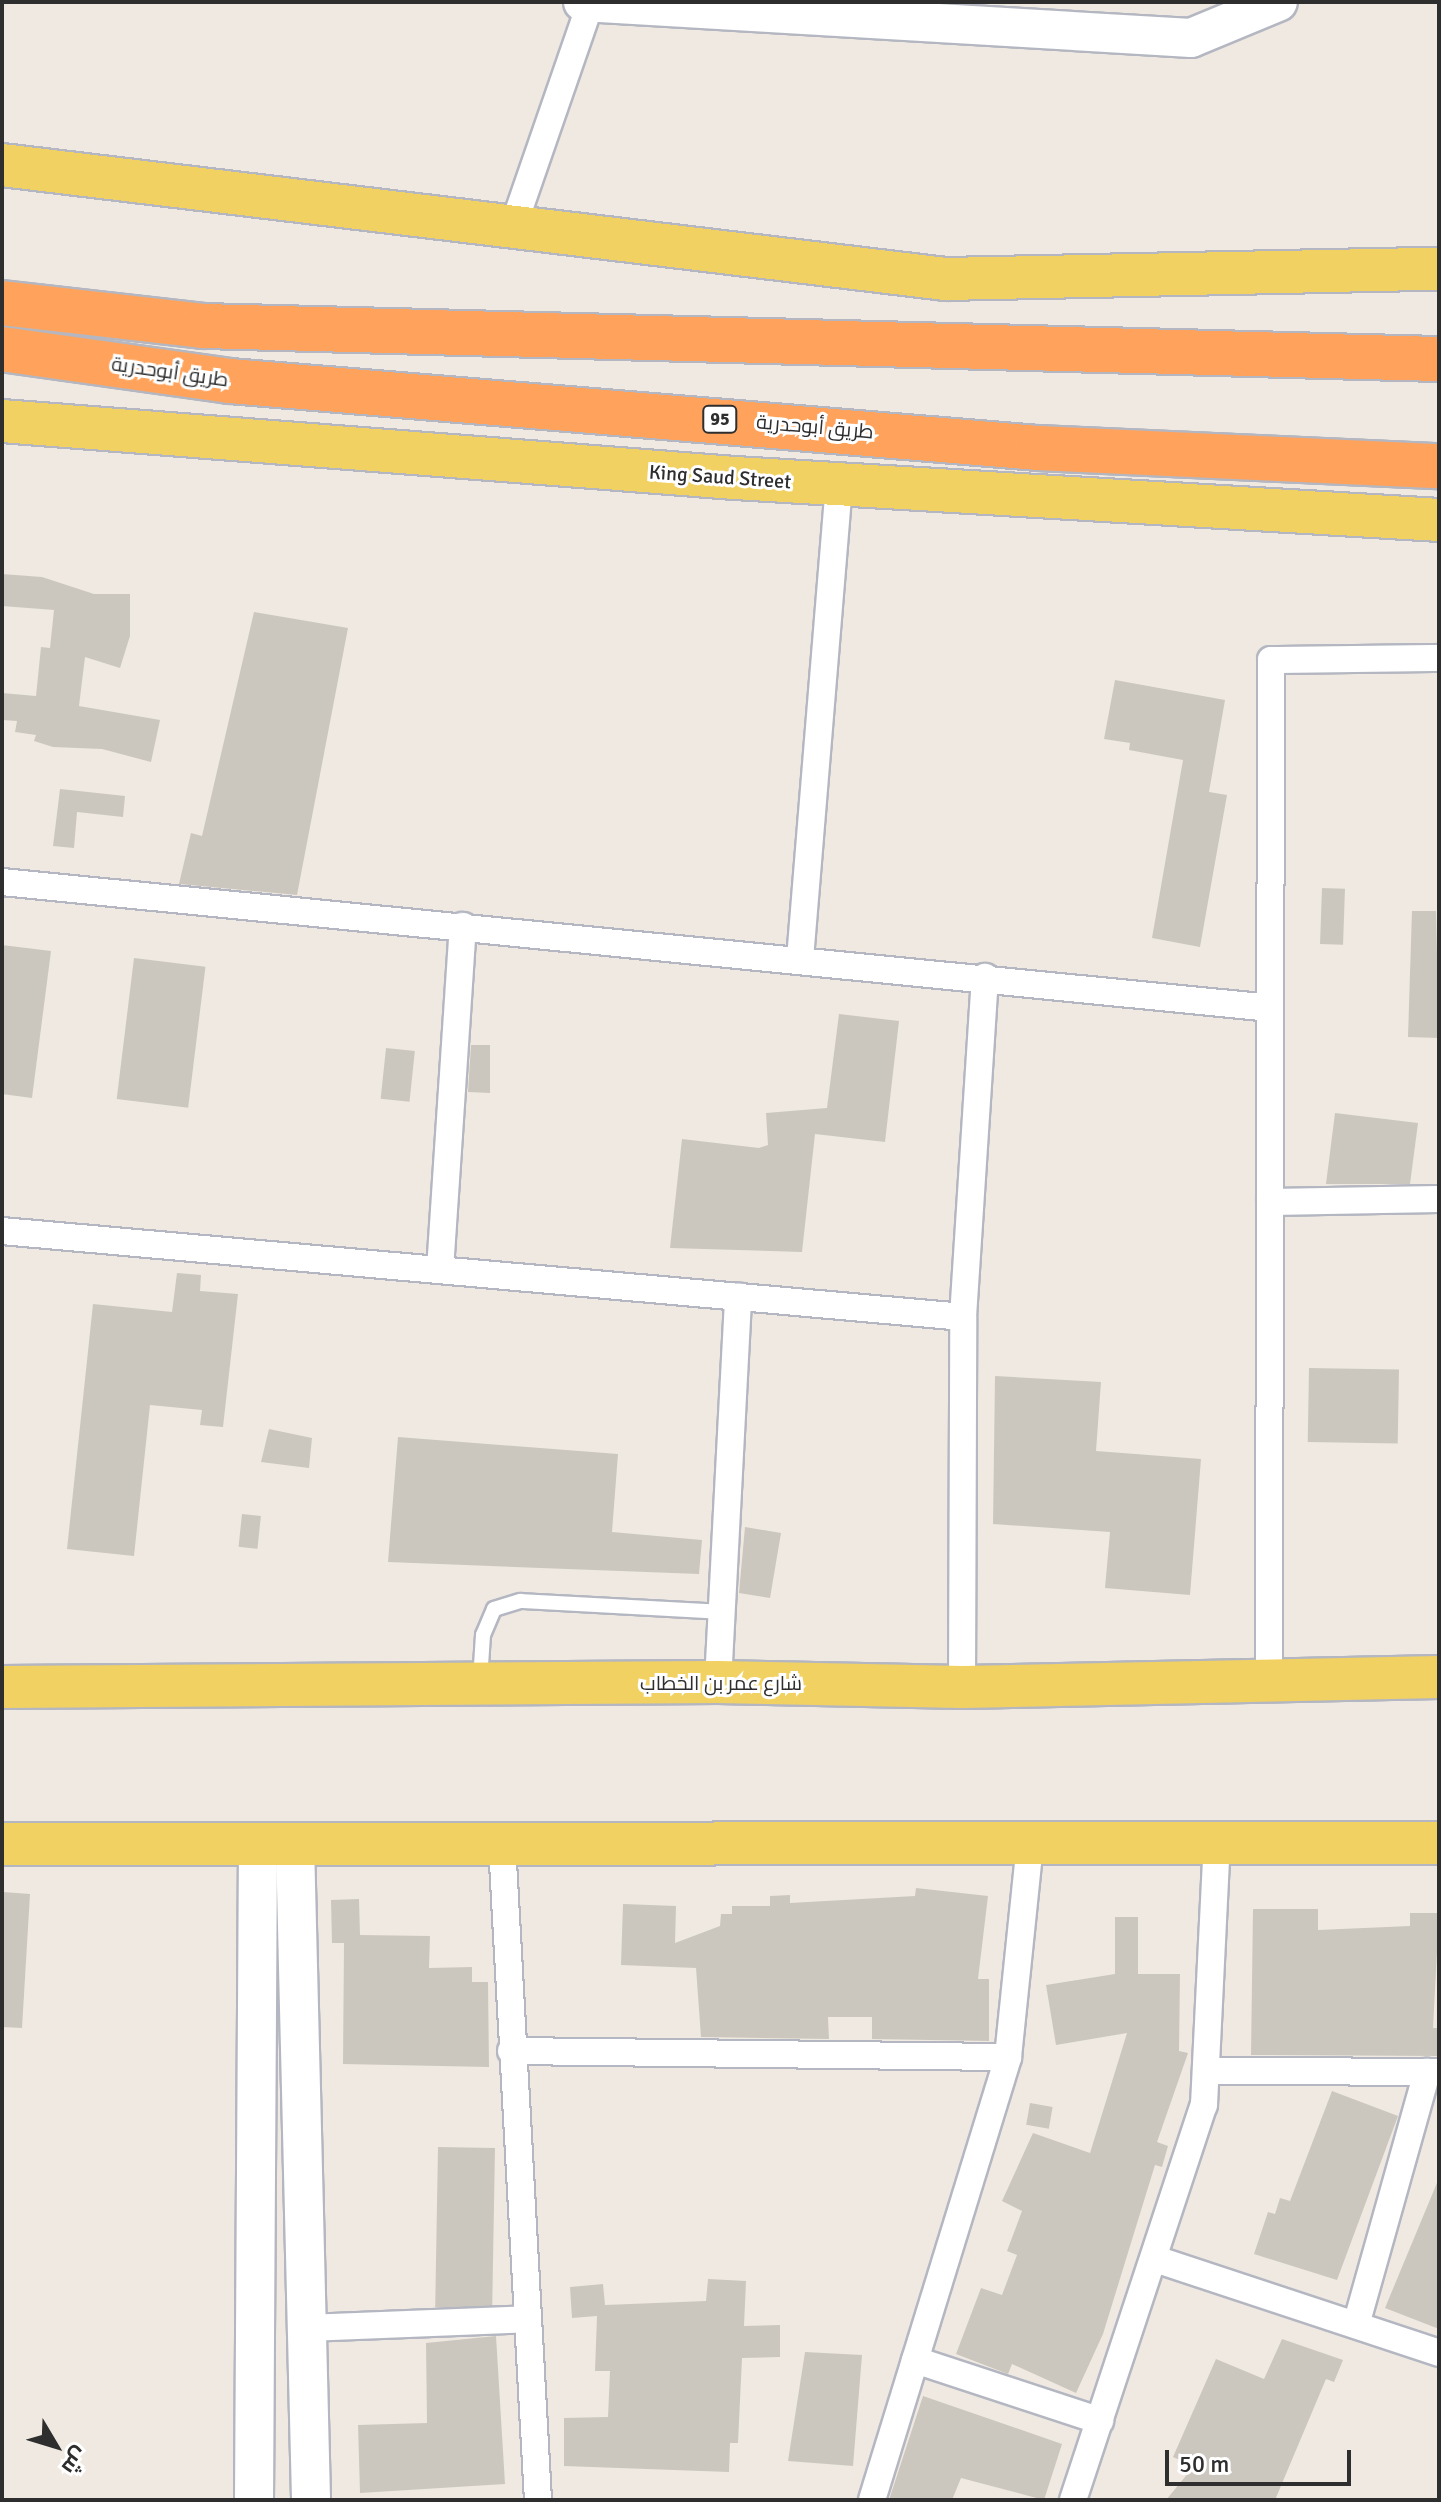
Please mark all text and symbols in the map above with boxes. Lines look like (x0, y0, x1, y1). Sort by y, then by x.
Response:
street label: طريق أبوحدرية (110, 352, 230, 392)
road number: 95 (702, 405, 738, 433)
street label: طريق أبوحدرية (755, 410, 875, 444)
street label: King Saud Street (648, 460, 792, 494)
street label: شارع عمر بن الخطاب (640, 1671, 802, 1695)
north arrow (16, 2406, 96, 2486)
scale bar (1169, 2434, 1355, 2484)
text: ش (56, 2442, 95, 2481)
text: 50 m (1179, 2449, 1229, 2479)

